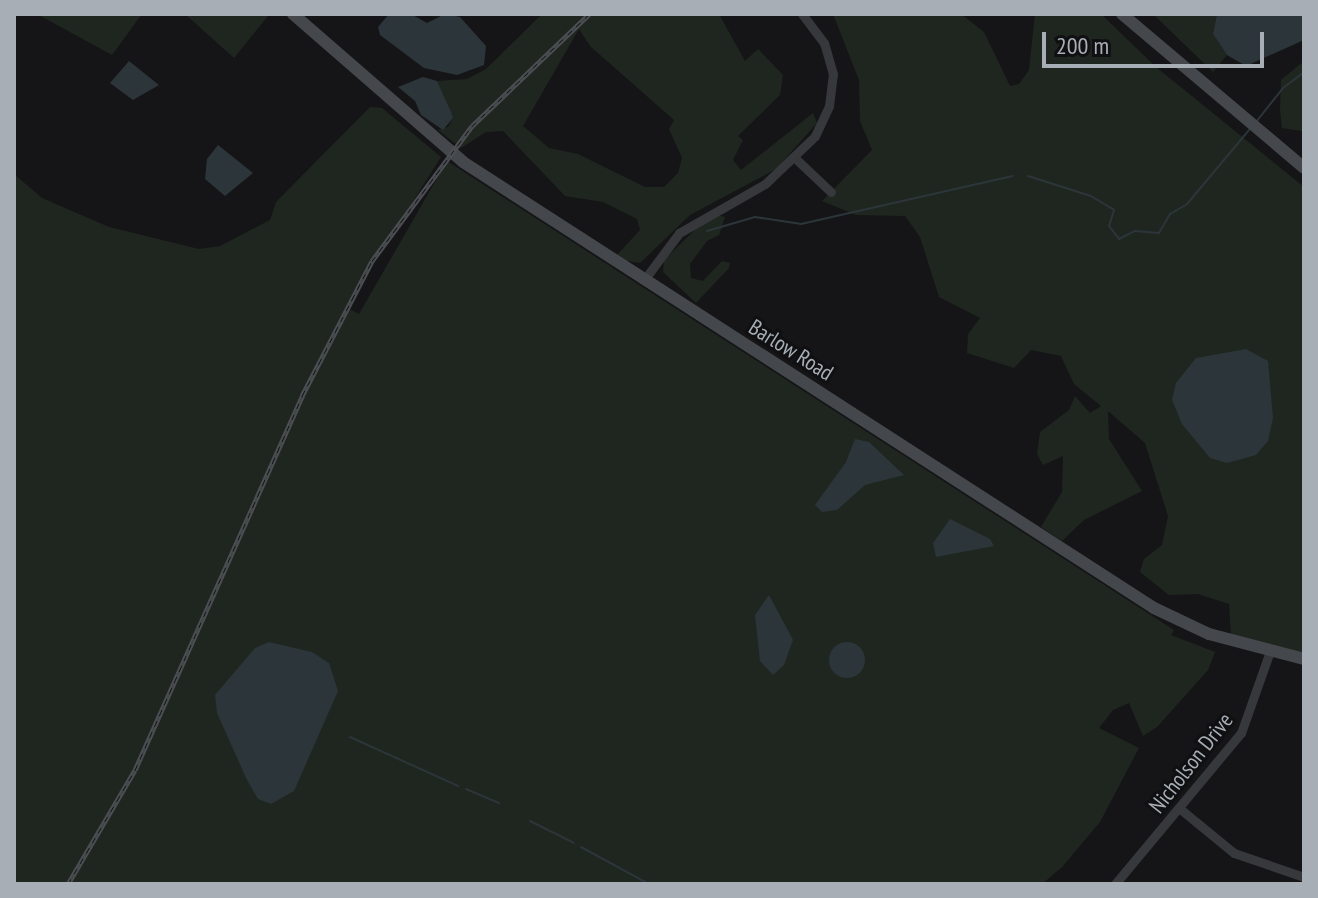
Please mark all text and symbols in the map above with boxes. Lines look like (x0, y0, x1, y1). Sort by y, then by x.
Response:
scale bar (1046, 16, 1268, 66)
text: 200 m (1056, 30, 1109, 61)
street label: Barlow Road (744, 314, 838, 386)
street label: Nicholson Drive (1144, 708, 1238, 818)

